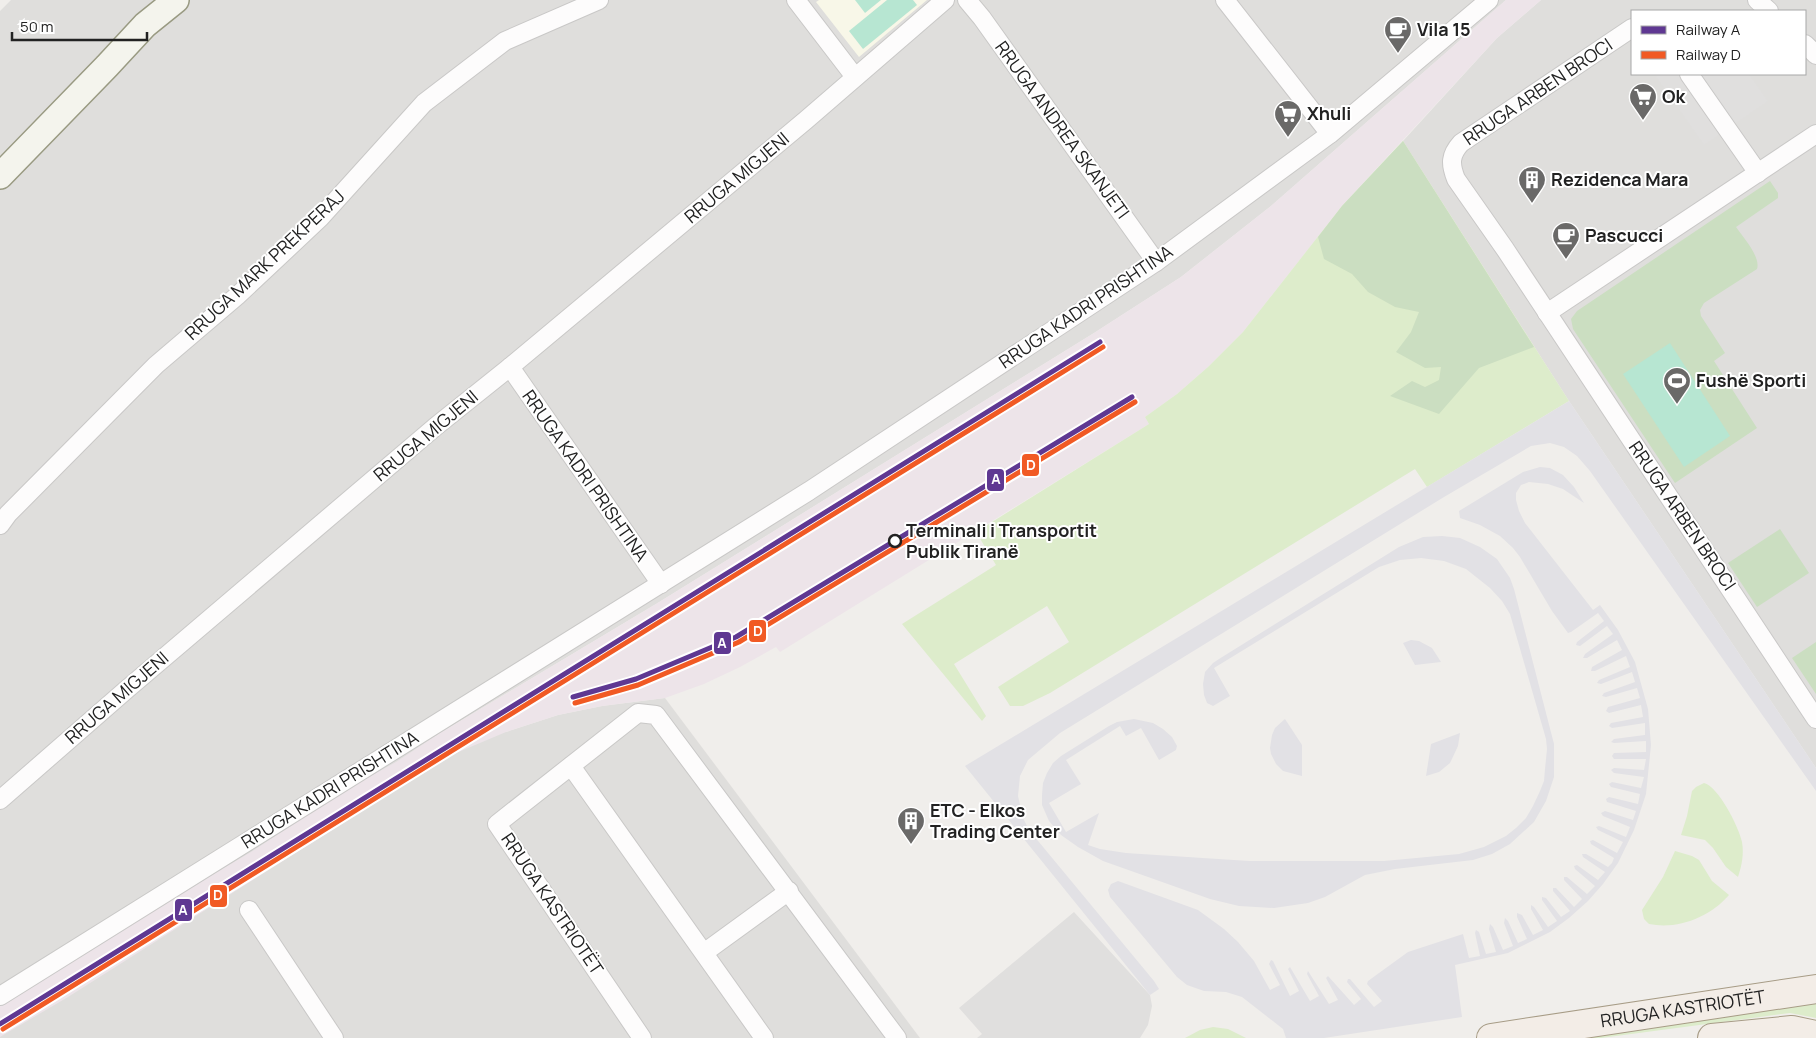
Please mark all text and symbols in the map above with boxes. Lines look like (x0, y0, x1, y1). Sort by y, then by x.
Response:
scale bar (12, 10, 148, 42)
legend (1631, 10, 1806, 75)
cafe icon: Vila 15 (1383, 15, 1413, 54)
text: 50 m (20, 16, 54, 37)
place label: Vila 15 (1417, 17, 1471, 41)
text: Railway A (1676, 19, 1741, 40)
street label: RRUGA ARBEN BROCI (1458, 32, 1617, 150)
street label: RRUGA ANDREA SKANJETI (990, 36, 1135, 223)
text: Railway D (1676, 44, 1741, 65)
supermarket icon: Ok (1628, 82, 1658, 121)
place label: Ok (1662, 84, 1686, 108)
supermarket icon: Xhuli (1273, 99, 1303, 138)
place label: Xhuli (1307, 101, 1351, 125)
street label: RRUGA MIGJENI (679, 126, 794, 228)
building icon: Rezidenca Mara (1517, 165, 1547, 204)
place label: Rezidenca Mara (1551, 167, 1688, 191)
street label: RRUGA MARK PREKPERAJ (179, 184, 349, 345)
cafe icon: Pascucci (1551, 221, 1581, 260)
place label: Pascucci (1585, 223, 1663, 247)
street label: RRUGA KADRI PRISHTINA (994, 239, 1177, 373)
sports icon: Fushë Sporti (1662, 366, 1692, 405)
place label: Fushë Sporti (1696, 368, 1806, 392)
street label: RRUGA MIGJENI (368, 384, 483, 486)
street label: RRUGA KADRI PRISHTINA (517, 385, 655, 567)
street label: RRUGA ARBEN BROCI (1624, 436, 1742, 595)
line badge: D (1021, 453, 1040, 477)
text: D (1026, 455, 1036, 474)
line badge: A (986, 468, 1005, 492)
text: A (991, 469, 1001, 488)
place label: Terminali i Transportit Publik Tiranë (906, 518, 1097, 563)
marker: Terminali i Transportit Publik Tiranë (888, 534, 902, 548)
line badge: D (748, 619, 767, 643)
text: D (753, 621, 763, 640)
line badge: A (713, 631, 732, 655)
text: A (717, 633, 727, 652)
street label: RRUGA MIGJENI (59, 646, 173, 749)
street label: RRUGA KADRI PRISHTINA (236, 724, 423, 854)
place label: ETC - Elkos Trading Center (930, 798, 1060, 843)
building icon: ETC - Elkos Trading Center (896, 806, 926, 845)
street label: RRUGA KASTRIOTËT (496, 828, 609, 979)
line badge: D (209, 884, 228, 908)
text: D (213, 885, 223, 904)
line badge: A (174, 898, 193, 922)
text: A (178, 900, 188, 919)
street label: RRUGA KASTRIOTËT (1599, 984, 1767, 1032)

